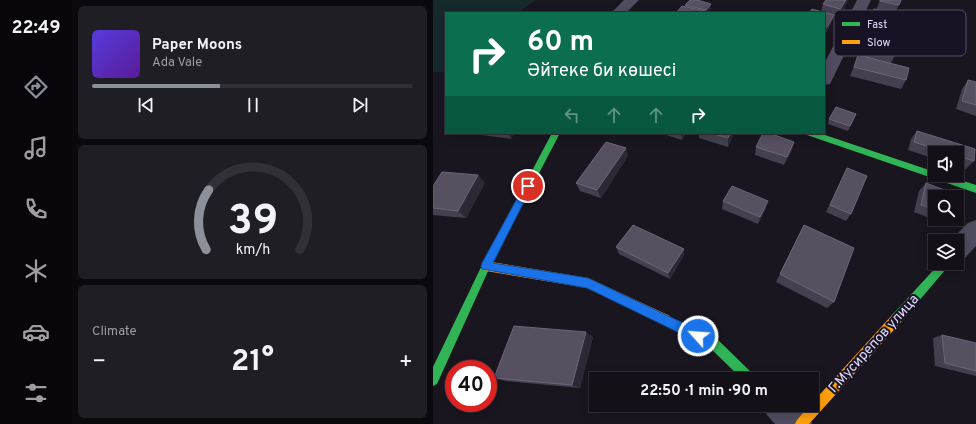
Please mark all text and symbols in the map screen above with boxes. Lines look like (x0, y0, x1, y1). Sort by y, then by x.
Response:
legend (834, 10, 966, 56)
text: 22:49 (11, 17, 61, 40)
text: Fast (867, 18, 887, 32)
text: 60 m (527, 25, 594, 61)
icon: right (461, 28, 513, 80)
text: Paper Moons (152, 36, 242, 55)
text: Slow (867, 36, 890, 50)
text: Ada Vale (152, 55, 202, 71)
text: Әйтеке би көшесі (527, 60, 676, 83)
icon: directions (22, 73, 50, 101)
icon: previous (135, 94, 157, 116)
icon: pause (242, 94, 264, 116)
icon: next (349, 94, 371, 116)
icon: left (561, 104, 583, 126)
icon: ahead (603, 104, 625, 126)
icon: ahead (645, 104, 667, 126)
icon: right (687, 104, 709, 126)
icon: music (22, 134, 50, 162)
map controls (928, 146, 964, 270)
button: sound (928, 146, 964, 182)
pin (511, 169, 545, 203)
icon: arrive (517, 175, 539, 197)
button: search (928, 190, 964, 226)
icon: phone (22, 195, 50, 223)
text: 39 (227, 196, 278, 249)
button: layers (928, 234, 964, 270)
text: km/h (235, 241, 270, 259)
icon: climate (22, 257, 50, 285)
street label: Г.Мусирепов улица (825, 291, 923, 397)
position arrow (677, 315, 719, 357)
icon: car (22, 318, 50, 346)
text: Climate (92, 324, 137, 340)
text: 21° (231, 344, 274, 381)
text: − (92, 349, 106, 376)
text: + (399, 349, 413, 376)
speed limit sign: 40 (445, 360, 497, 412)
icon: filters (22, 379, 50, 407)
text: 22:50 · 1 min · 90 m (640, 382, 768, 401)

